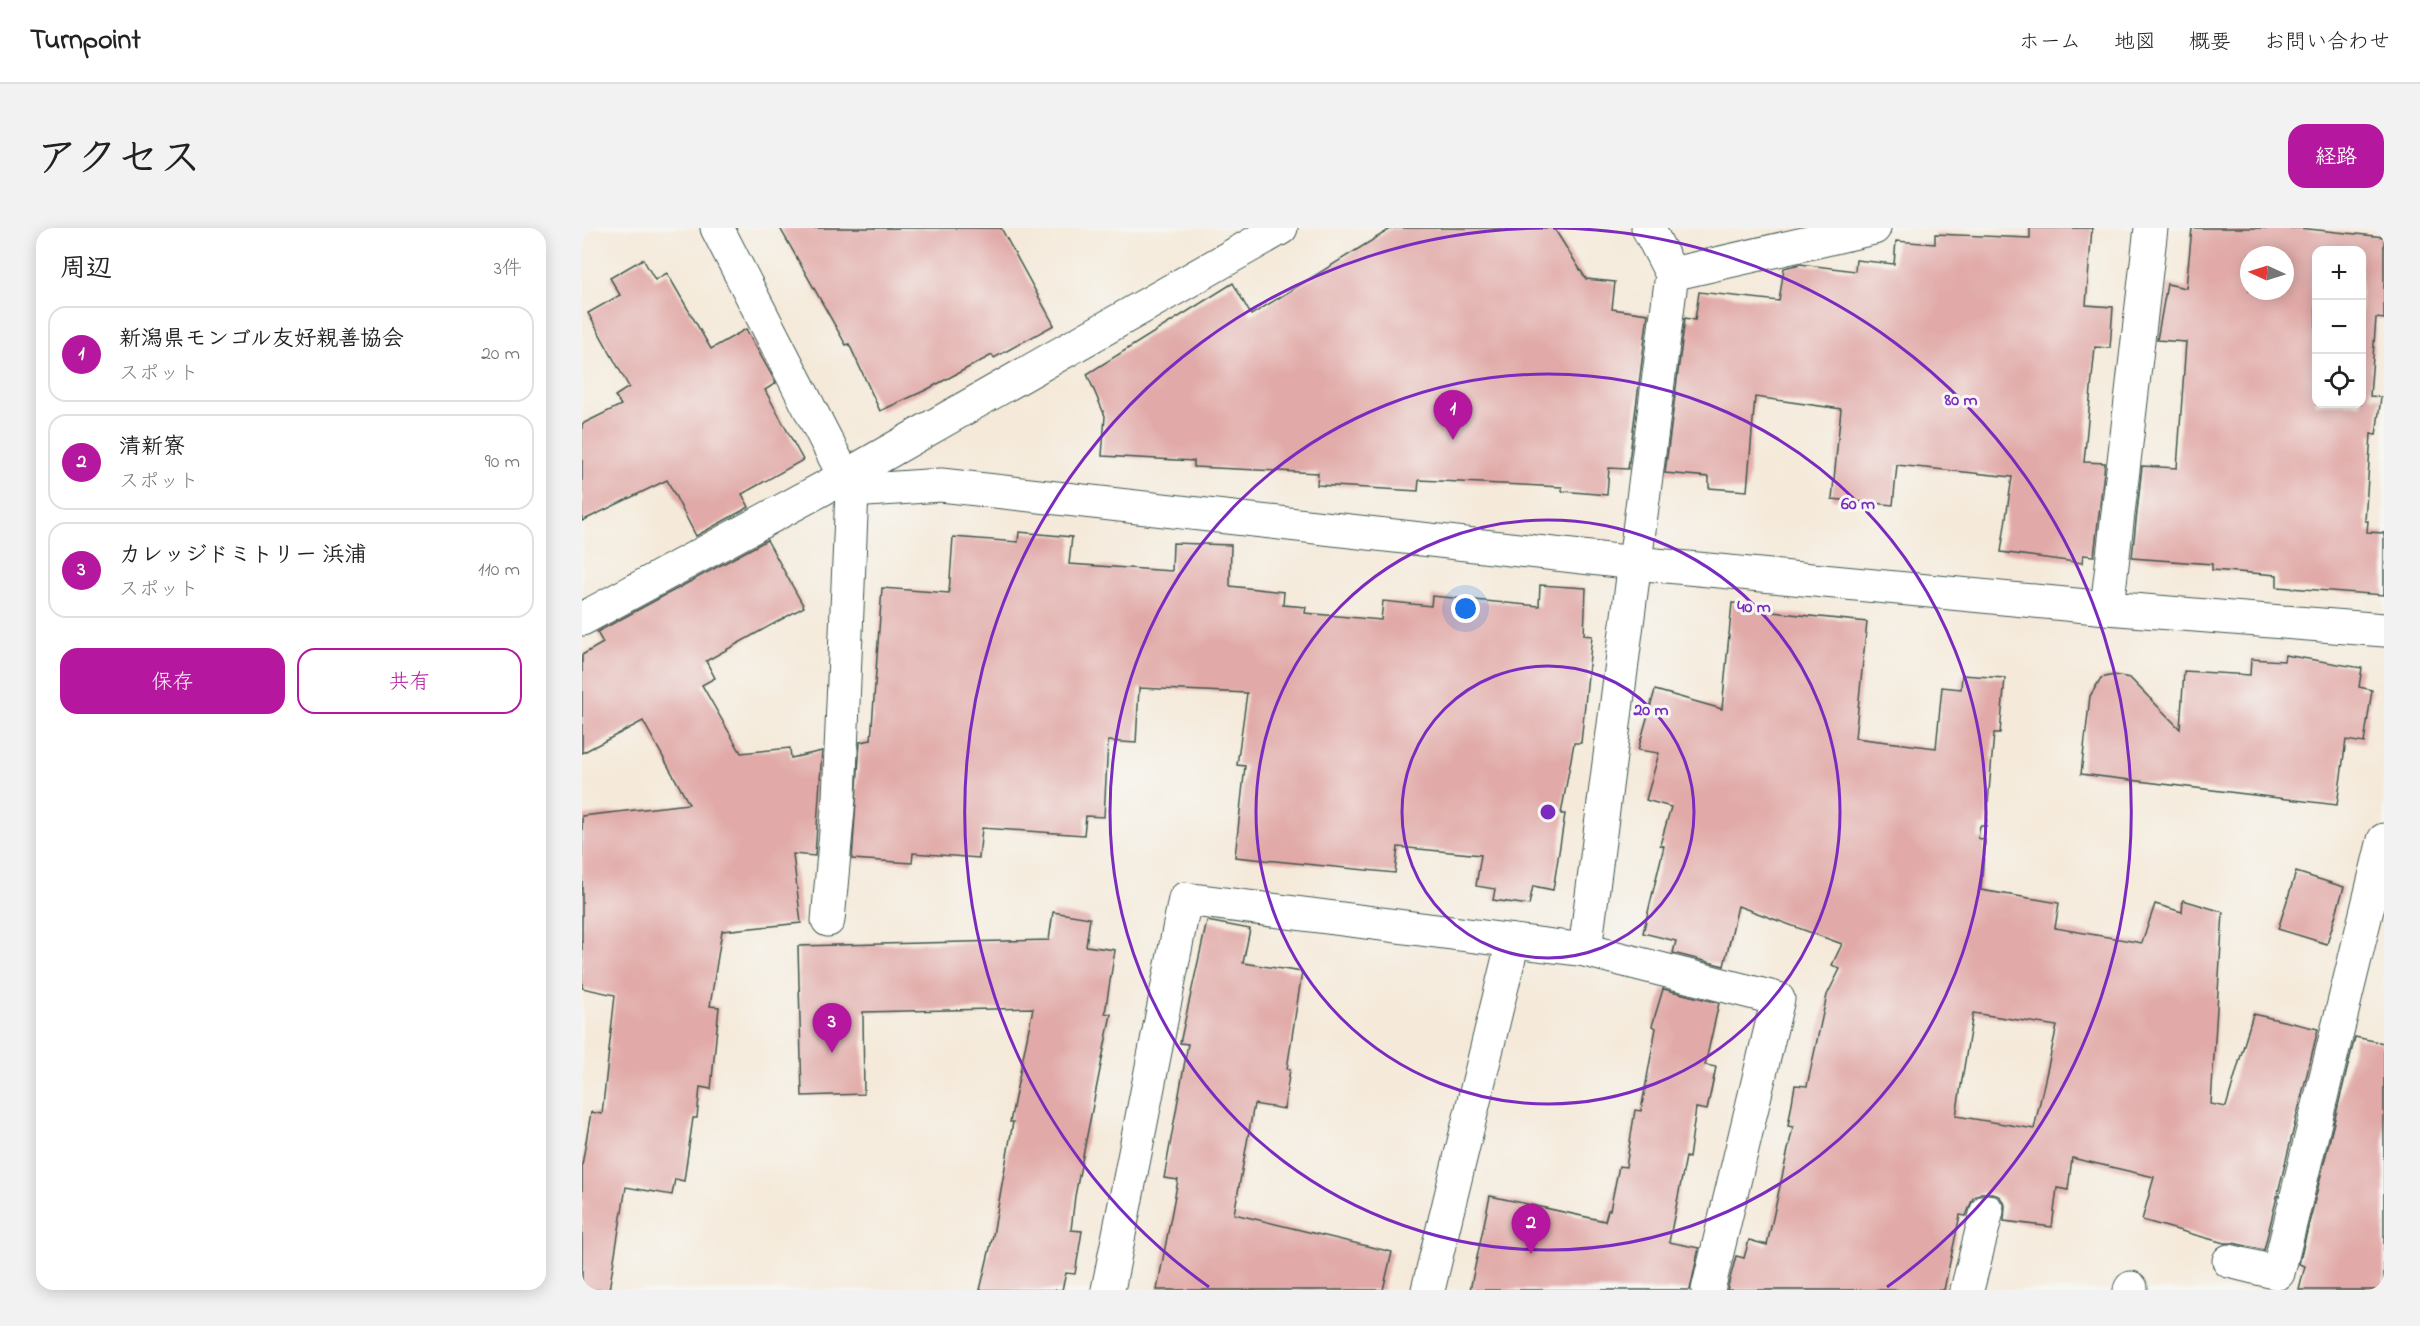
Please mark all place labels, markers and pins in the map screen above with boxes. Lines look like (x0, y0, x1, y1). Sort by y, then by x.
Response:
pin: 1 (1434, 390, 1472, 440)
centre of rings (1538, 802, 1558, 822)
pin: 3 (812, 1004, 852, 1053)
pin: 2 (1512, 1204, 1550, 1254)

